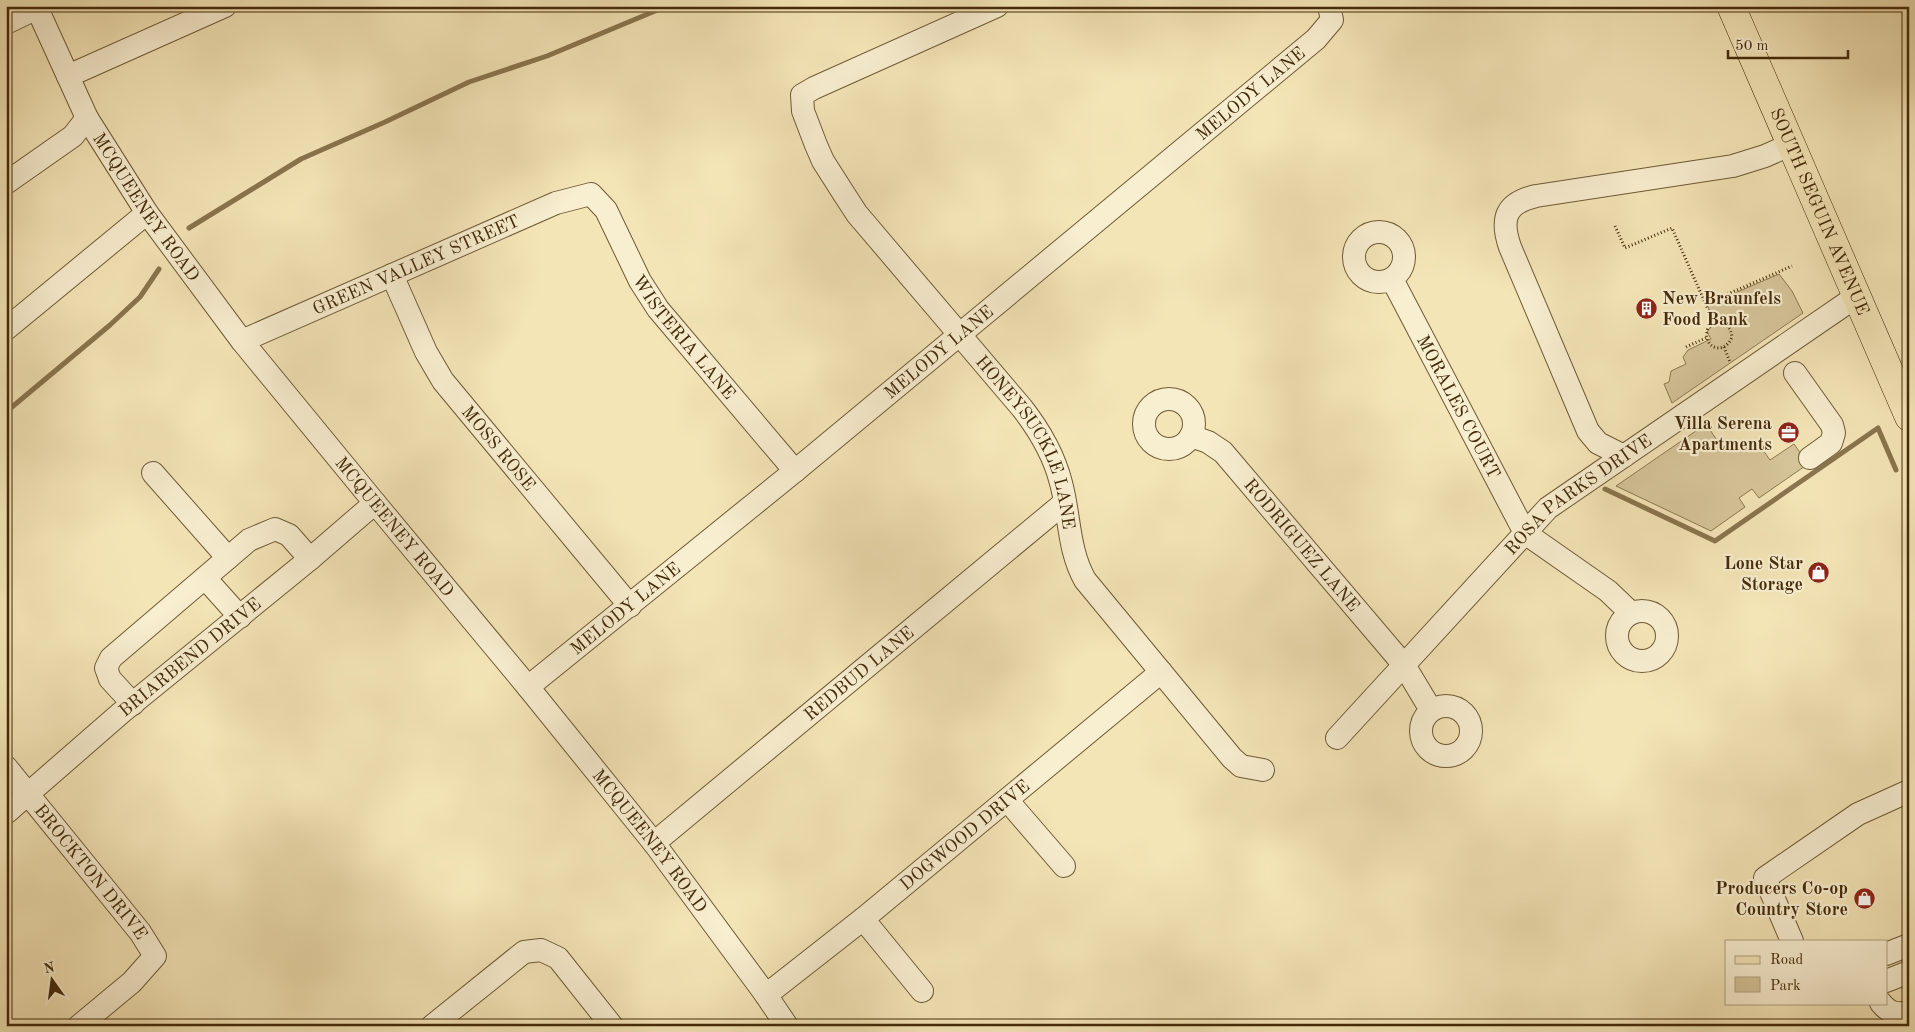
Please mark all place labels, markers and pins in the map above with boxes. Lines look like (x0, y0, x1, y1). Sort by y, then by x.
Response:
place label: New Braunfels Food Bank (1662, 290, 1781, 329)
building icon: New Braunfels Food Bank (1634, 296, 1658, 320)
place label: Villa Serena Apartments (1674, 415, 1772, 454)
office icon: Villa Serena Apartments (1776, 421, 1800, 445)
place label: Lone Star Storage (1724, 555, 1803, 594)
shop icon: Lone Star Storage (1807, 561, 1831, 585)
place label: Producers Co-op Country Store (1715, 880, 1848, 919)
shop icon: Producers Co-op Country Store (1852, 886, 1876, 910)

